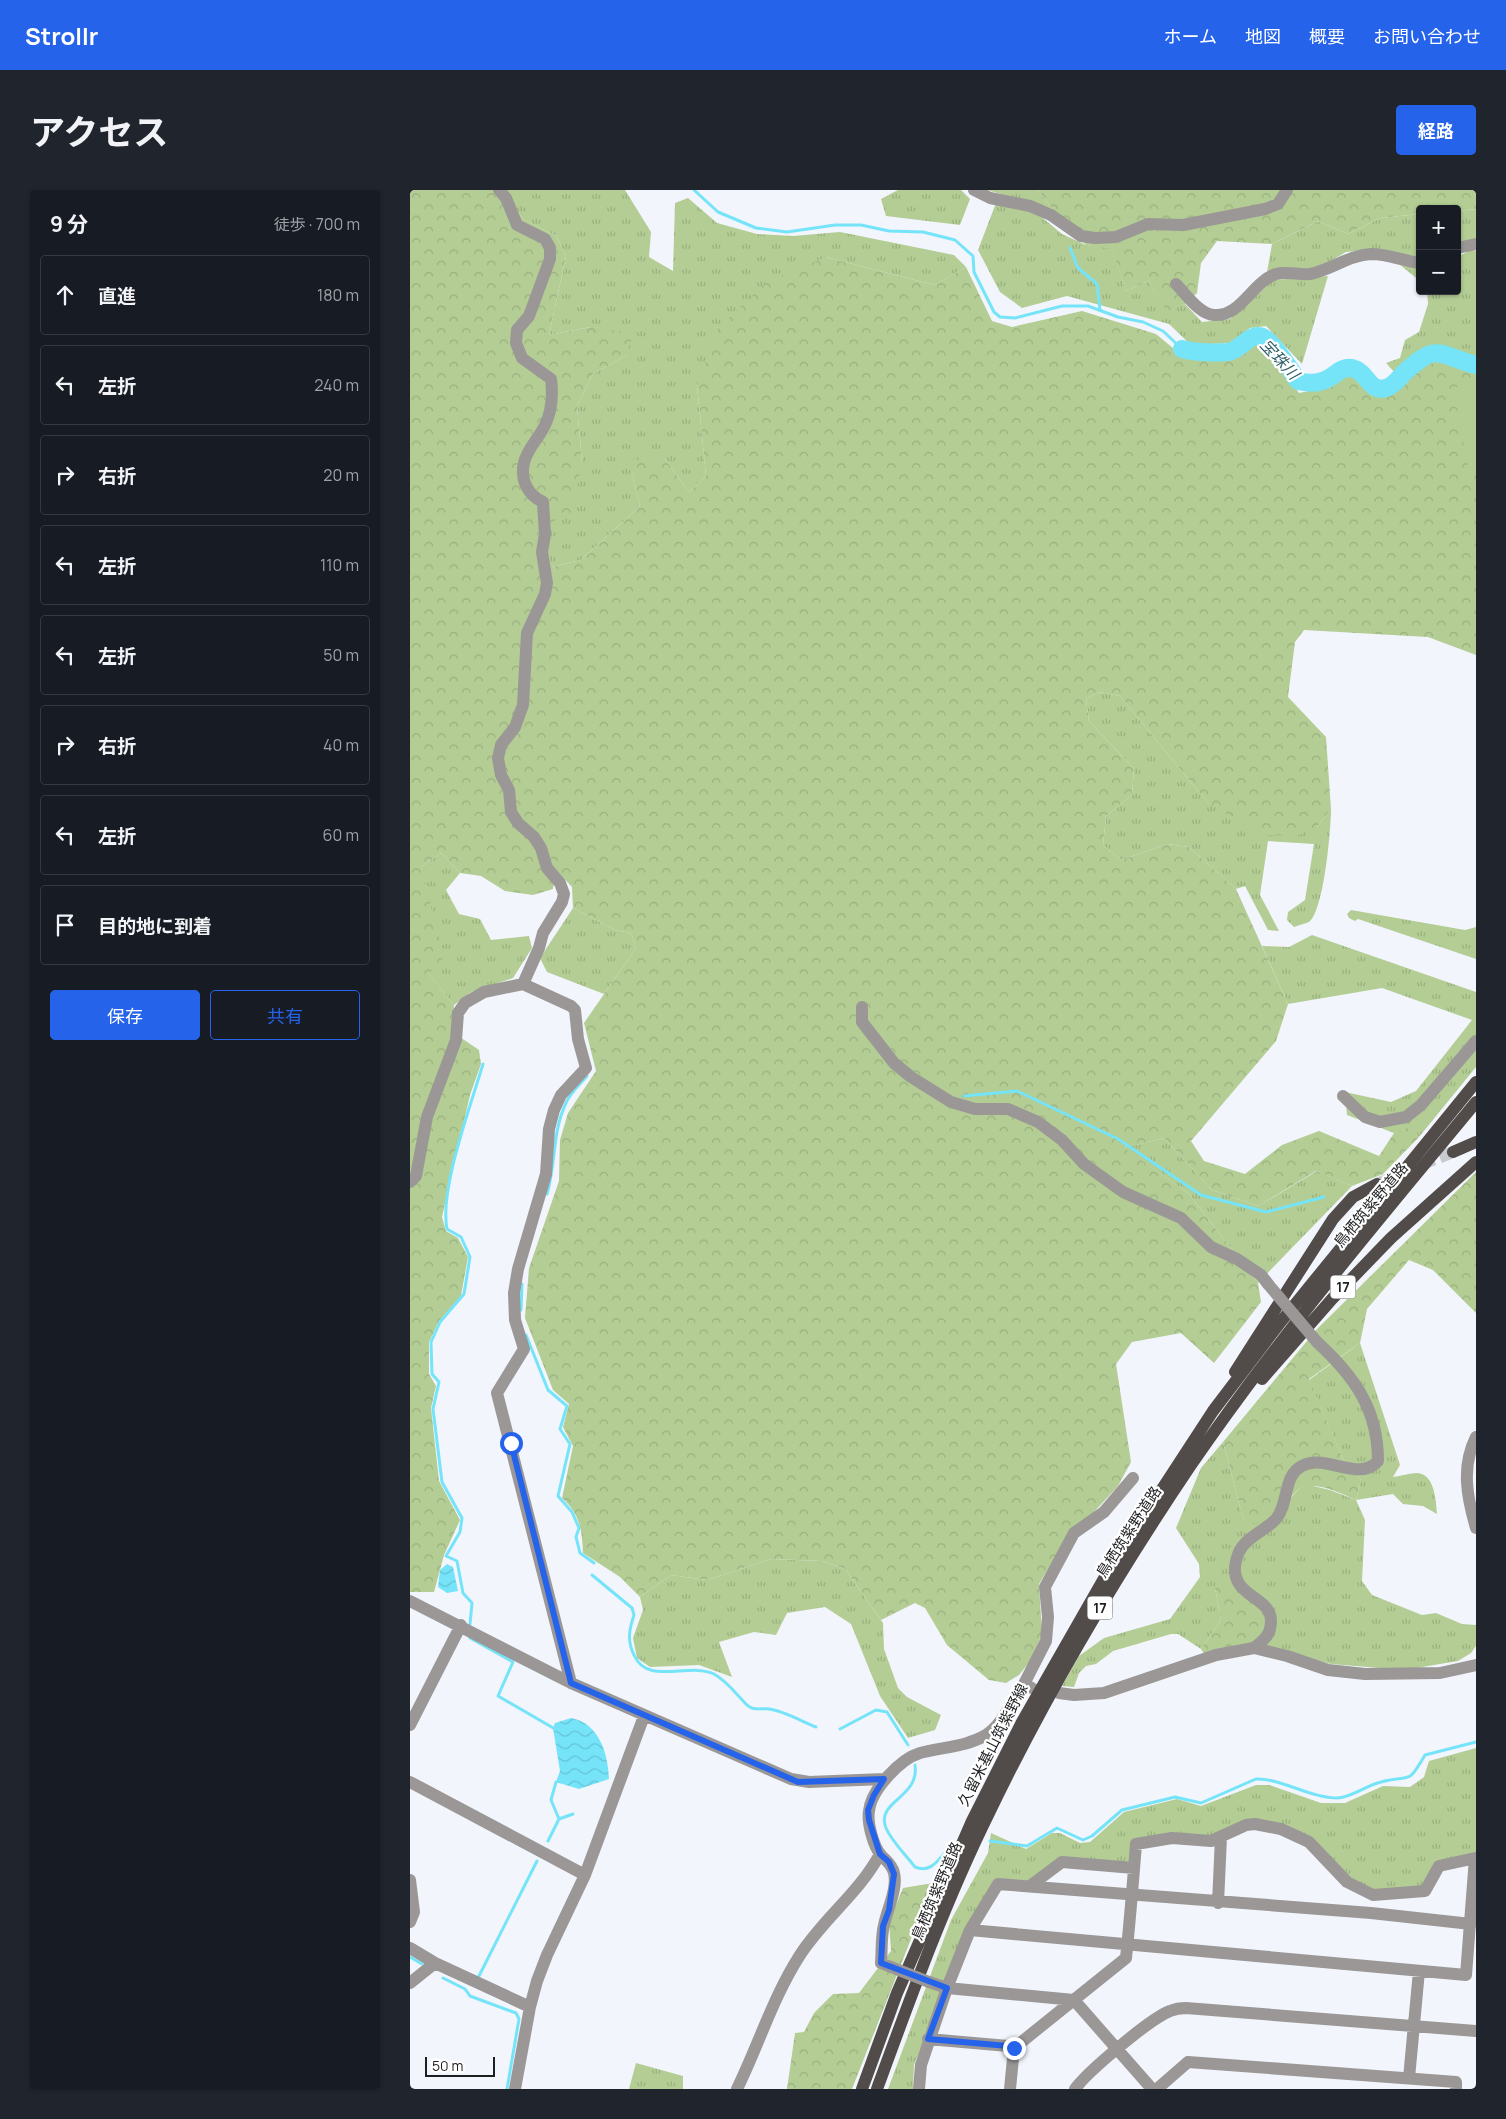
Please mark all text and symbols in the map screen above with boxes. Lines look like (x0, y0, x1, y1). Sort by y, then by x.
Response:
text: Strollr (25, 19, 98, 52)
text: ホーム (1164, 24, 1217, 48)
text: 地図 (1245, 24, 1281, 48)
text: 概要 (1309, 24, 1345, 48)
text: お問い合わせ (1373, 24, 1481, 48)
button: 経路 (1396, 105, 1476, 155)
text: アクセス (30, 108, 168, 156)
map controls (1416, 205, 1461, 295)
button: + (1416, 205, 1461, 250)
text: 9 分 (50, 210, 88, 238)
text: 徒歩 · 700 m (274, 213, 360, 235)
button: − (1416, 250, 1461, 295)
icon: ahead (51, 281, 79, 309)
text: 直進 (98, 283, 136, 309)
text: 180 m (317, 284, 359, 306)
water label: 宝珠川 (1256, 334, 1306, 386)
icon: left (51, 371, 79, 399)
text: 左折 (98, 373, 136, 399)
text: 240 m (314, 374, 359, 396)
icon: right (51, 461, 79, 489)
text: 右折 (98, 463, 136, 489)
text: 20 m (323, 464, 359, 486)
icon: left (51, 551, 79, 579)
text: 左折 (98, 553, 136, 579)
text: 110 m (320, 554, 359, 576)
icon: left (51, 641, 79, 669)
text: 左折 (98, 643, 136, 669)
text: 50 m (323, 644, 359, 666)
icon: right (51, 731, 79, 759)
text: 右折 (98, 733, 136, 759)
text: 40 m (323, 734, 359, 756)
icon: left (51, 821, 79, 849)
text: 左折 (98, 823, 136, 849)
text: 60 m (323, 824, 359, 846)
icon: arrive (51, 911, 79, 939)
text: 目的地に到着 (98, 913, 212, 939)
button: 保存 (50, 990, 200, 1040)
button: 共有 (210, 990, 360, 1040)
street label: 鳥栖筑紫野道路 (1329, 1158, 1412, 1252)
road number: 17 (1330, 1276, 1356, 1298)
route start (500, 1432, 523, 1455)
street label: 鳥栖筑紫野道路 (1091, 1482, 1166, 1581)
road number: 17 (1088, 1596, 1112, 1620)
street label: 久留米基山筑紫野線 (953, 1680, 1033, 1810)
street label: 鳥栖筑紫野道路 (906, 1838, 967, 1943)
route end (1003, 2037, 1026, 2060)
scale bar (425, 2054, 495, 2077)
text: 50 m (432, 2056, 463, 2075)

